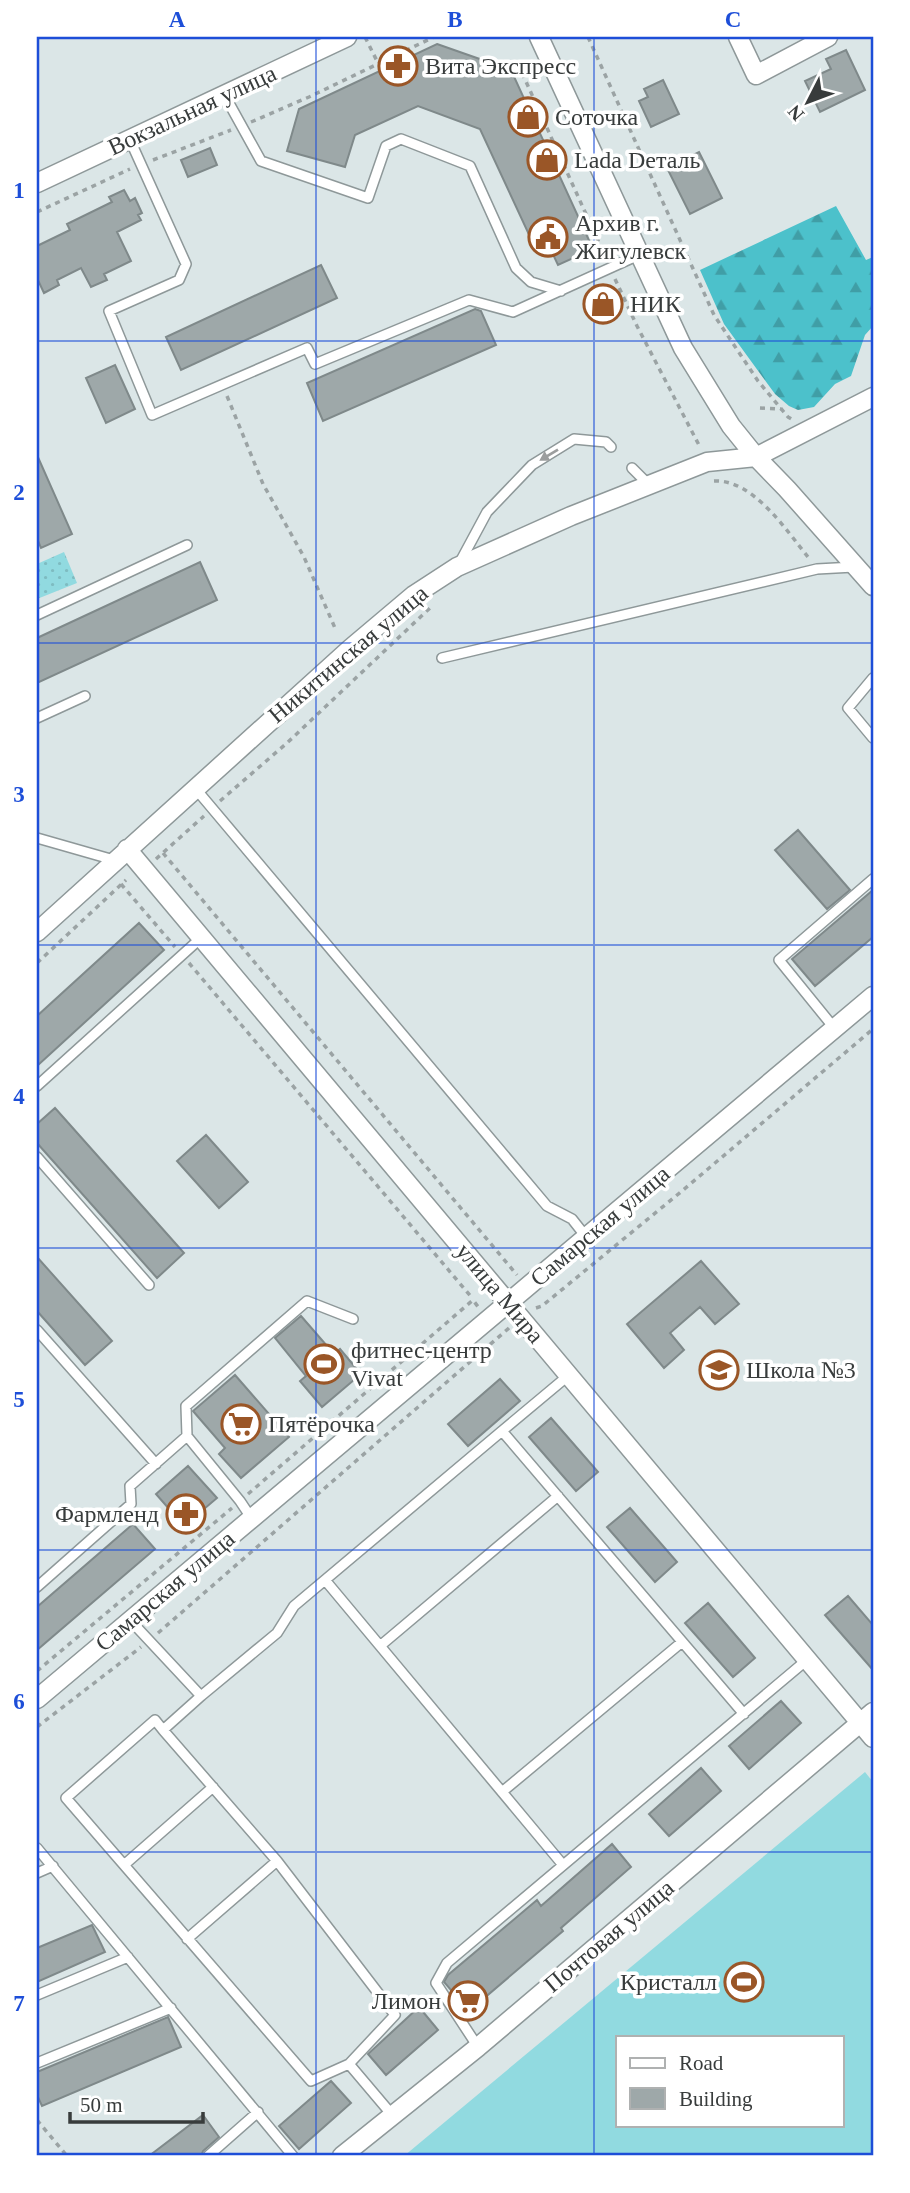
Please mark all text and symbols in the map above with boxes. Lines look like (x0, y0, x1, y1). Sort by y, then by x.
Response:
text: A (169, 7, 186, 32)
text: B (447, 7, 463, 32)
text: C (725, 7, 741, 32)
pharmacy icon: Вита Экспресс (377, 45, 419, 87)
place label: Вита Экспресс (425, 53, 576, 79)
street label: Вокзальная улица (104, 60, 280, 160)
north arrow (774, 66, 844, 136)
shop icon: Соточка (507, 96, 549, 138)
text: N (783, 101, 808, 125)
place label: Соточка (555, 104, 639, 130)
shop icon: Lada Dеталь (526, 139, 568, 181)
place label: Lada Dеталь (574, 147, 701, 173)
text: 1 (13, 178, 25, 203)
place label: Архив г. Жигулевск (575, 210, 687, 264)
public building icon: Архив г. Жигулевск (527, 216, 569, 258)
shop icon: НИК (582, 283, 624, 325)
place label: НИК (630, 291, 682, 317)
one-way arrow (539, 448, 558, 461)
text: 2 (13, 480, 25, 505)
street label: Никитинская улица (263, 580, 433, 728)
text: 3 (13, 782, 25, 807)
text: 4 (13, 1084, 25, 1109)
street label: Самарская улица (525, 1160, 675, 1292)
street label: улица Мира (451, 1238, 549, 1348)
place label: фитнес-центр Vivat (351, 1337, 492, 1391)
sports icon: фитнес-центр Vivat (303, 1343, 345, 1385)
school or university icon: Школа №3 (698, 1349, 740, 1391)
place label: Школа №3 (746, 1357, 856, 1383)
text: 5 (13, 1387, 25, 1412)
supermarket icon: Пятёрочка (220, 1403, 262, 1445)
place label: Пятёрочка (268, 1411, 375, 1437)
pharmacy icon: Фармленд (165, 1493, 207, 1535)
place label: Фармленд (55, 1501, 159, 1527)
street label: Самарская улица (90, 1525, 240, 1657)
text: 6 (13, 1689, 25, 1714)
street label: Почтовая улица (539, 1874, 679, 1998)
sports icon: Кристалл (723, 1961, 765, 2003)
place label: Кристалл (620, 1969, 717, 1995)
supermarket icon: Лимон (447, 1980, 489, 2022)
place label: Лимон (372, 1988, 441, 2014)
text: 7 (13, 1991, 25, 2016)
legend (616, 2036, 844, 2126)
text: Road (679, 2051, 724, 2075)
scale bar (70, 2081, 203, 2125)
text: Building (679, 2087, 753, 2111)
text: 50 m (80, 2093, 123, 2117)

